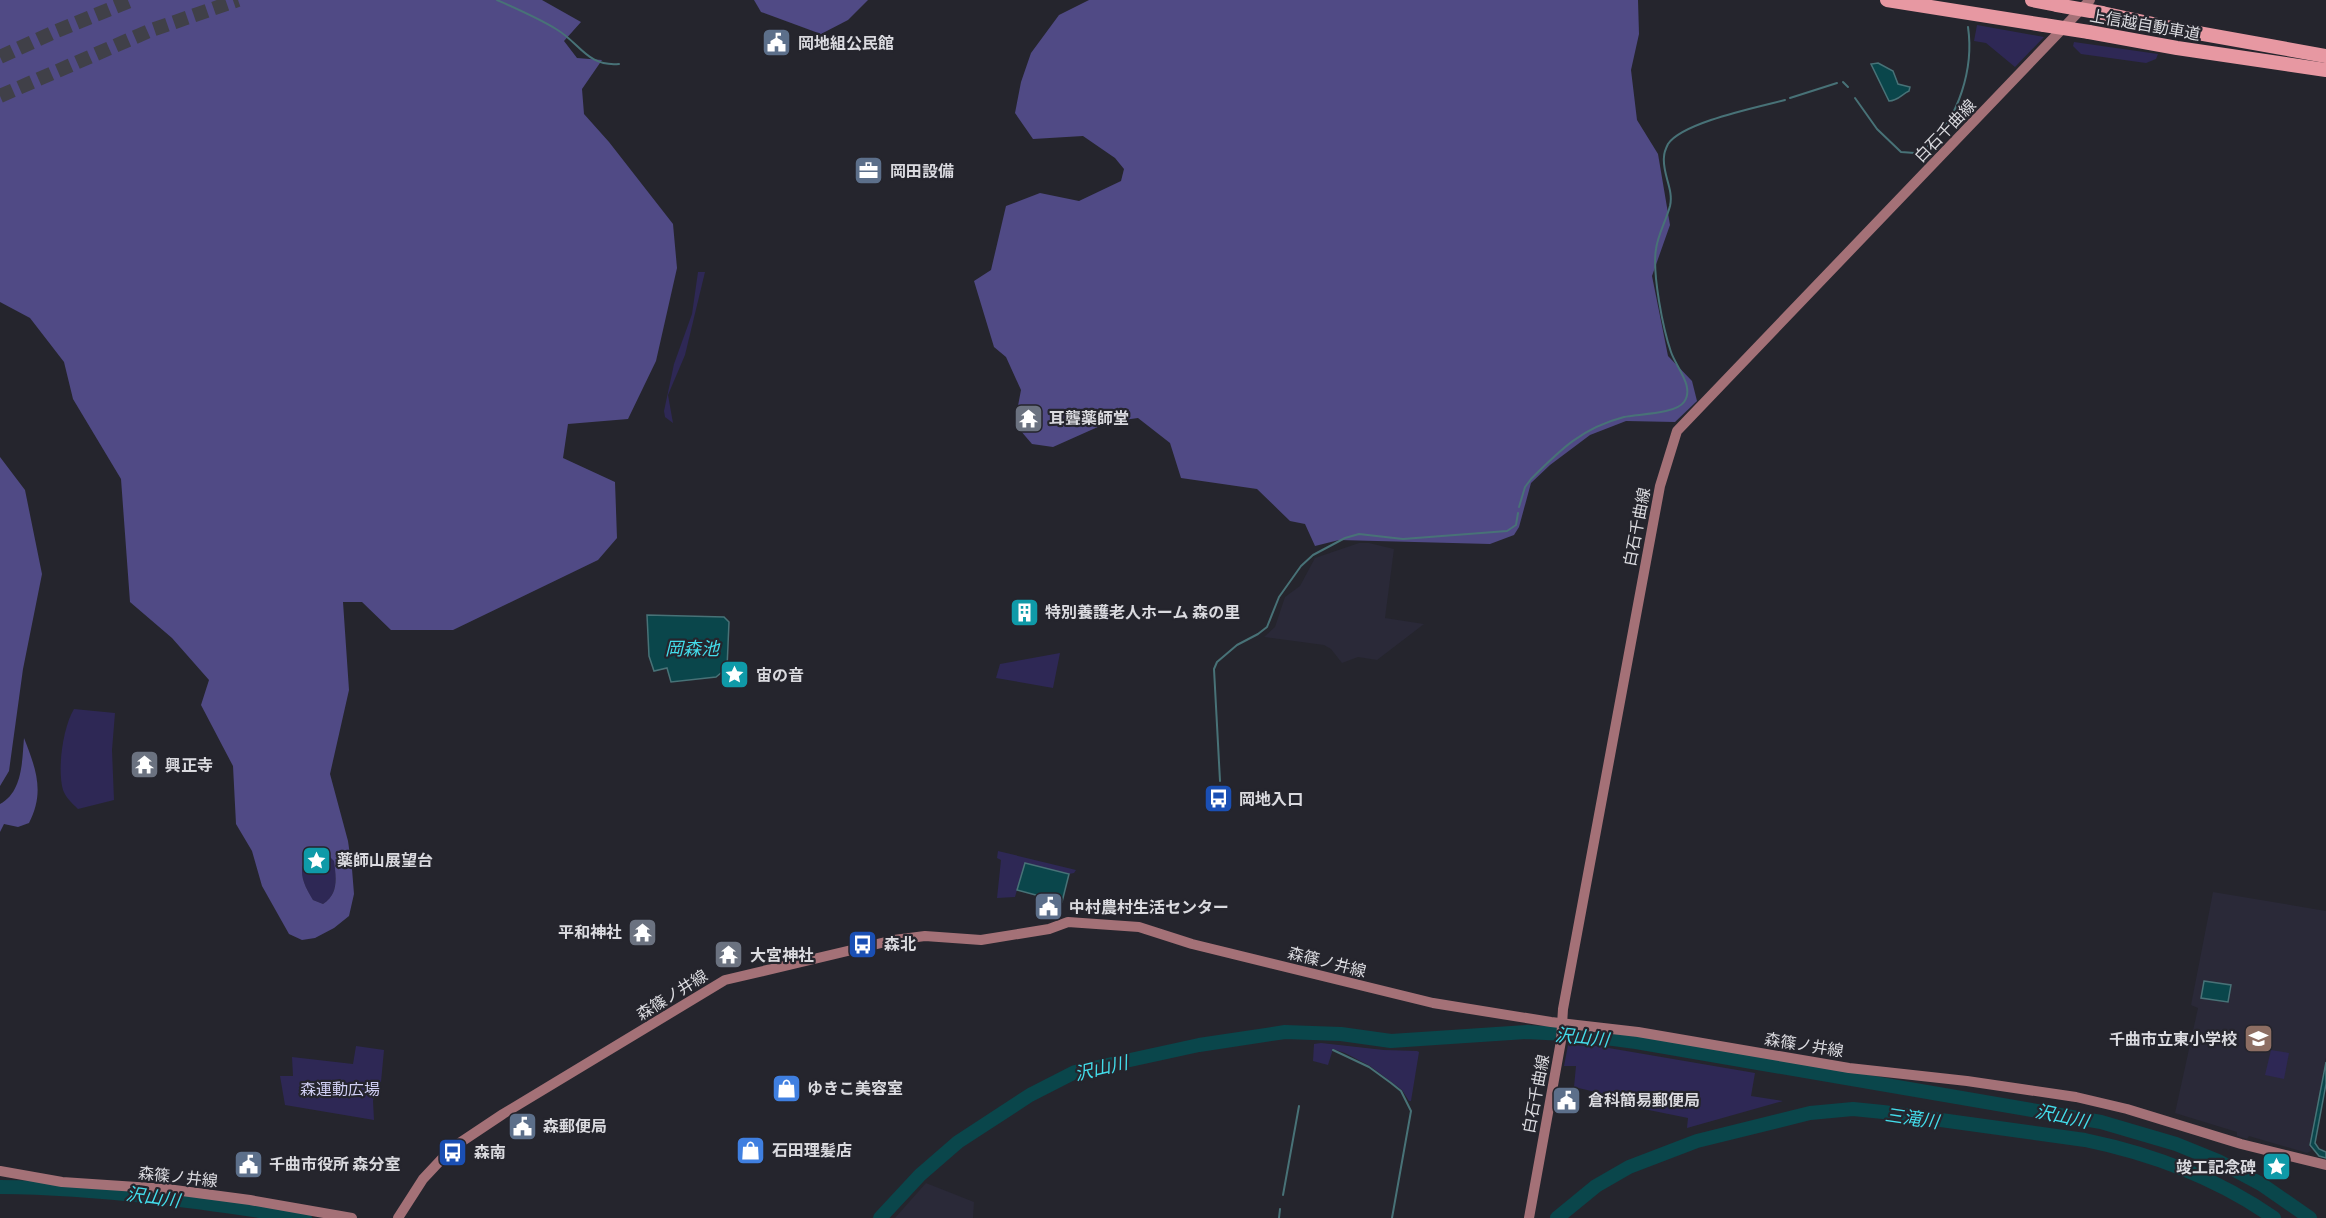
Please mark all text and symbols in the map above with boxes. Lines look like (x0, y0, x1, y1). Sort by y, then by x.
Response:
street label: 上信越自動車道 (2088, 6, 2202, 44)
public building icon: 岡地組公民館 (761, 27, 793, 59)
place label: 岡地組公民館 (798, 34, 894, 53)
street label: 白石千曲線 (1910, 96, 1980, 166)
office icon: 岡田設備 (853, 155, 885, 187)
place label: 岡田設備 (890, 162, 954, 181)
temple icon: 耳聾薬師堂 (1012, 402, 1044, 434)
place label: 耳聾薬師堂 (1049, 409, 1129, 428)
street label: 白石千曲線 (1620, 486, 1654, 568)
building icon: 特別養護老人ホーム 森の里 (1008, 596, 1040, 628)
place label: 特別養護老人ホーム 森の里 (1045, 603, 1240, 622)
water label: 岡森池 (665, 638, 721, 659)
place icon: 宙の音 (719, 659, 751, 691)
place label: 宙の音 (756, 666, 804, 685)
temple icon: 興正寺 (128, 749, 160, 781)
place label: 興正寺 (165, 756, 213, 775)
bus stop icon: 岡地入口 (1202, 783, 1234, 815)
place label: 岡地入口 (1239, 790, 1303, 809)
place icon: 薬師山展望台 (300, 844, 332, 876)
place label: 薬師山展望台 (337, 851, 433, 870)
public building icon: 中村農村生活センター (1032, 891, 1064, 923)
place label: 中村農村生活センター (1069, 898, 1229, 917)
temple icon: 平和神社 (627, 916, 659, 948)
place label: 平和神社 (558, 923, 622, 942)
bus stop icon: 森北 (847, 928, 879, 960)
place label: 森北 (884, 935, 916, 954)
temple icon: 大宮神社 (713, 939, 745, 971)
street label: 森篠ノ井線 (1286, 943, 1368, 981)
place label: 大宮神社 (750, 946, 814, 965)
street label: 森篠ノ井線 (633, 966, 711, 1024)
school or university icon: 千曲市立東小学校 (2242, 1023, 2274, 1055)
water label: 沢山川 (1554, 1024, 1612, 1050)
street label: 森篠ノ井線 (1763, 1029, 1845, 1061)
place label: 千曲市立東小学校 (2109, 1030, 2237, 1049)
water label: 沢山川 (1072, 1051, 1132, 1084)
street label: 白石千曲線 (1519, 1053, 1553, 1135)
shop icon: ゆきこ美容室 (770, 1072, 802, 1104)
place label: ゆきこ美容室 (807, 1079, 903, 1098)
park label: 森運動広場 (300, 1080, 380, 1099)
public building icon: 倉科簡易郵便局 (1551, 1084, 1583, 1116)
place label: 倉科簡易郵便局 (1588, 1091, 1700, 1110)
water label: 沢山川 (2033, 1100, 2093, 1132)
water label: 三滝川 (1884, 1104, 1942, 1132)
public building icon: 森郵便局 (506, 1110, 538, 1142)
place label: 森郵便局 (543, 1117, 607, 1136)
shop icon: 石田理髪店 (735, 1134, 767, 1166)
bus stop icon: 森南 (437, 1136, 469, 1168)
place label: 石田理髪店 (772, 1141, 852, 1160)
place label: 森南 (474, 1143, 506, 1162)
public building icon: 千曲市役所 森分室 (232, 1148, 264, 1180)
place icon: 竣工記念碑 (2261, 1151, 2293, 1183)
place label: 千曲市役所 森分室 (269, 1155, 401, 1174)
place label: 竣工記念碑 (2176, 1158, 2256, 1177)
street label: 森篠ノ井線 (137, 1163, 219, 1191)
water label: 沢山川 (125, 1183, 183, 1211)

